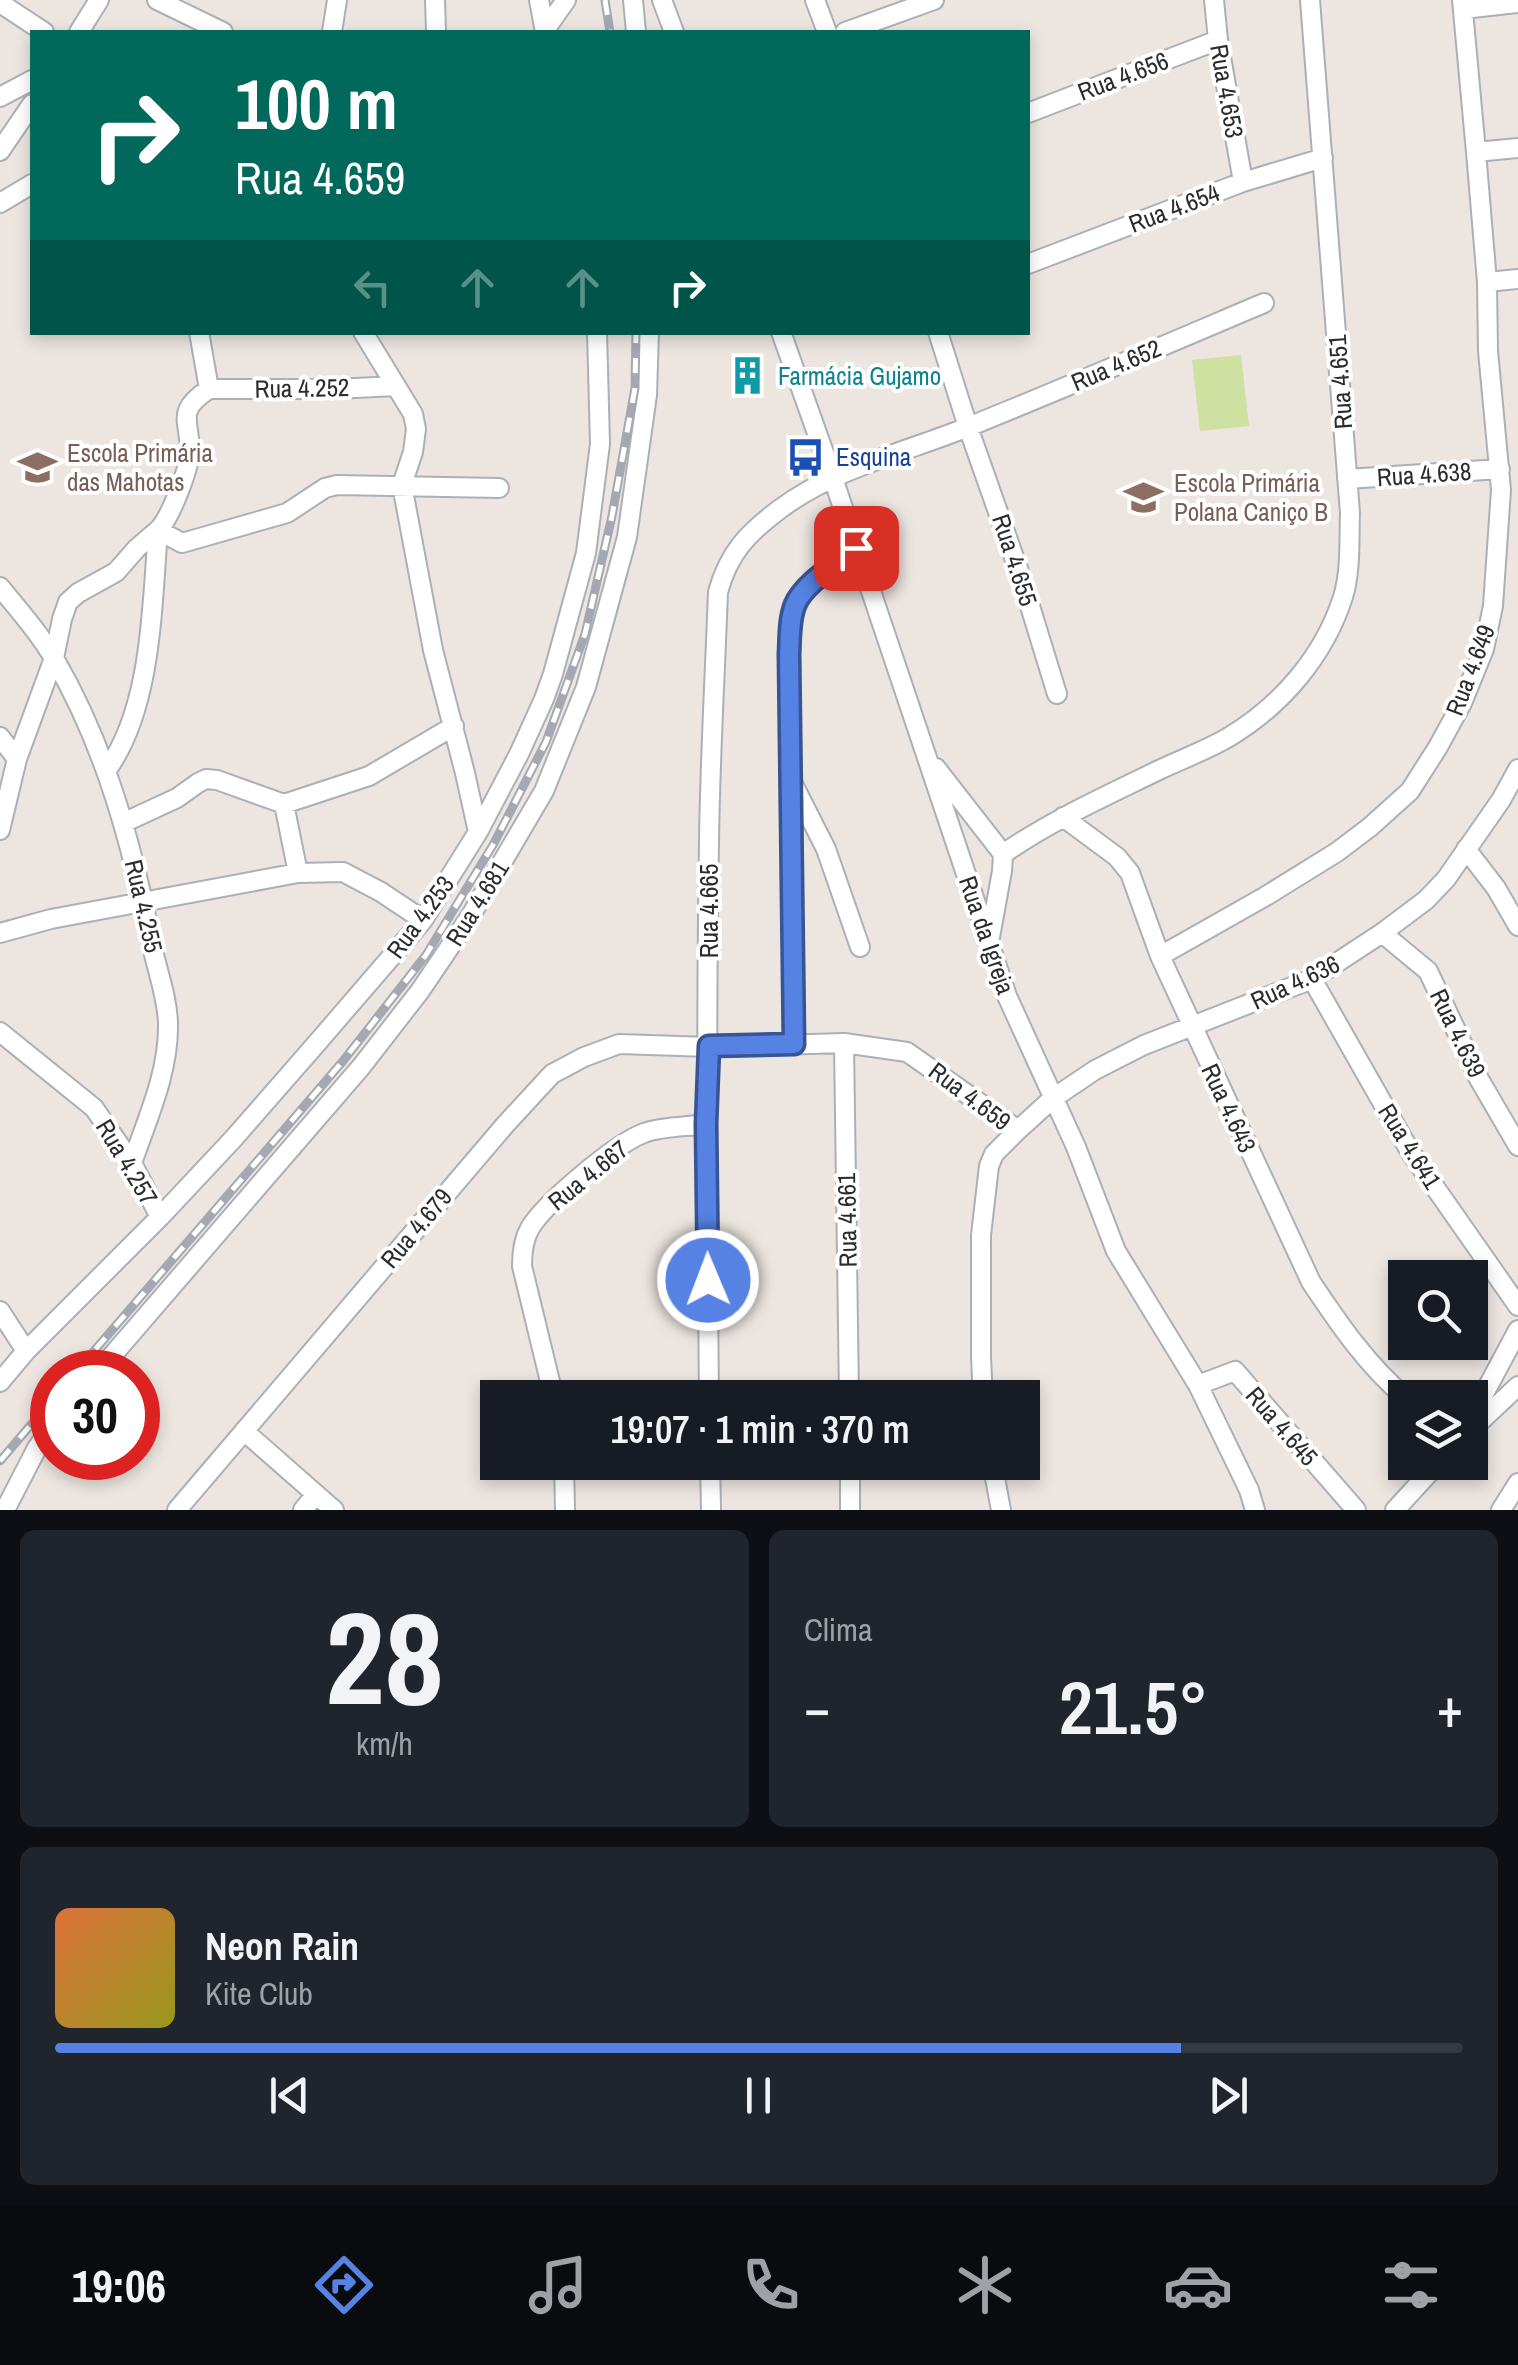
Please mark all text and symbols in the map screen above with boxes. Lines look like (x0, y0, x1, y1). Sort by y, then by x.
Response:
street label: Rua 4.653 (1202, 41, 1252, 141)
street label: Rua 4.656 (1073, 43, 1173, 109)
text: 100 m (235, 57, 398, 151)
icon: right (70, 70, 200, 200)
text: Rua 4.659 (235, 147, 405, 208)
street label: Rua 4.654 (1124, 175, 1224, 241)
icon: left (345, 260, 400, 315)
icon: ahead (450, 260, 505, 315)
icon: ahead (555, 260, 610, 315)
icon: right (660, 260, 715, 315)
street label: Rua 4.652 (1066, 331, 1166, 399)
street label: Rua 4.651 (1320, 333, 1360, 430)
building icon: Farmácia Gujamo (727, 355, 769, 397)
place label: Farmácia Gujamo (778, 359, 941, 393)
street label: Rua 4.252 (254, 370, 350, 406)
place label: Escola Primária das Mahotas (67, 436, 213, 499)
bus stop icon: Esquina (785, 436, 827, 478)
place label: Esquina (836, 440, 912, 474)
school or university icon: Escola Primária das Mahotas (16, 446, 58, 488)
street label: Rua 4.638 (1376, 454, 1472, 494)
place label: Escola Primária Polana Caniço B (1174, 466, 1328, 529)
school or university icon: Escola Primária Polana Caniço B (1123, 476, 1165, 518)
pin (814, 506, 899, 591)
street label: Rua 4.655 (984, 510, 1046, 610)
icon: arrive (829, 521, 884, 576)
street label: Rua 4.649 (1437, 620, 1503, 720)
street label: Rua 4.681 (438, 853, 517, 952)
street label: Rua 4.255 (117, 856, 171, 956)
street label: Rua 4.665 (692, 864, 726, 958)
street label: Rua 4.253 (378, 869, 462, 965)
street label: Rua da Igreja (951, 871, 1023, 999)
street label: Rua 4.636 (1245, 947, 1345, 1017)
street label: Rua 4.639 (1422, 983, 1494, 1083)
street label: Rua 4.659 (922, 1054, 1018, 1138)
street label: Rua 4.643 (1194, 1058, 1264, 1158)
street label: Rua 4.641 (1371, 1097, 1450, 1196)
street label: Rua 4.257 (88, 1113, 166, 1211)
street label: Rua 4.667 (541, 1132, 635, 1218)
street label: Rua 4.661 (829, 1172, 865, 1268)
street label: Rua 4.679 (373, 1181, 459, 1275)
position arrow (656, 1228, 760, 1332)
map controls (1388, 1260, 1488, 1480)
button: search (1388, 1260, 1488, 1360)
speed limit sign: 30 (30, 1350, 160, 1480)
street label: Rua 4.645 (1238, 1379, 1326, 1473)
button: layers (1388, 1380, 1488, 1480)
text: 19:07 · 1 min · 370 m (610, 1404, 910, 1455)
text: 28 (325, 1569, 444, 1745)
text: Clima (804, 1608, 873, 1651)
text: 21.5° (1059, 1656, 1208, 1757)
text: − (804, 1670, 830, 1744)
text: + (1437, 1670, 1463, 1744)
text: km/h (356, 1722, 413, 1765)
text: Neon Rain (205, 1921, 359, 1972)
text: Kite Club (205, 1972, 313, 2015)
icon: previous (262, 2068, 317, 2123)
icon: pause (731, 2068, 786, 2123)
icon: next (1201, 2068, 1256, 2123)
icon: directions (309, 2250, 379, 2320)
icon: music (523, 2250, 593, 2320)
icon: phone (736, 2250, 806, 2320)
icon: climate (950, 2250, 1020, 2320)
icon: car (1163, 2250, 1233, 2320)
icon: filters (1376, 2250, 1446, 2320)
text: 19:06 (72, 2255, 166, 2316)

